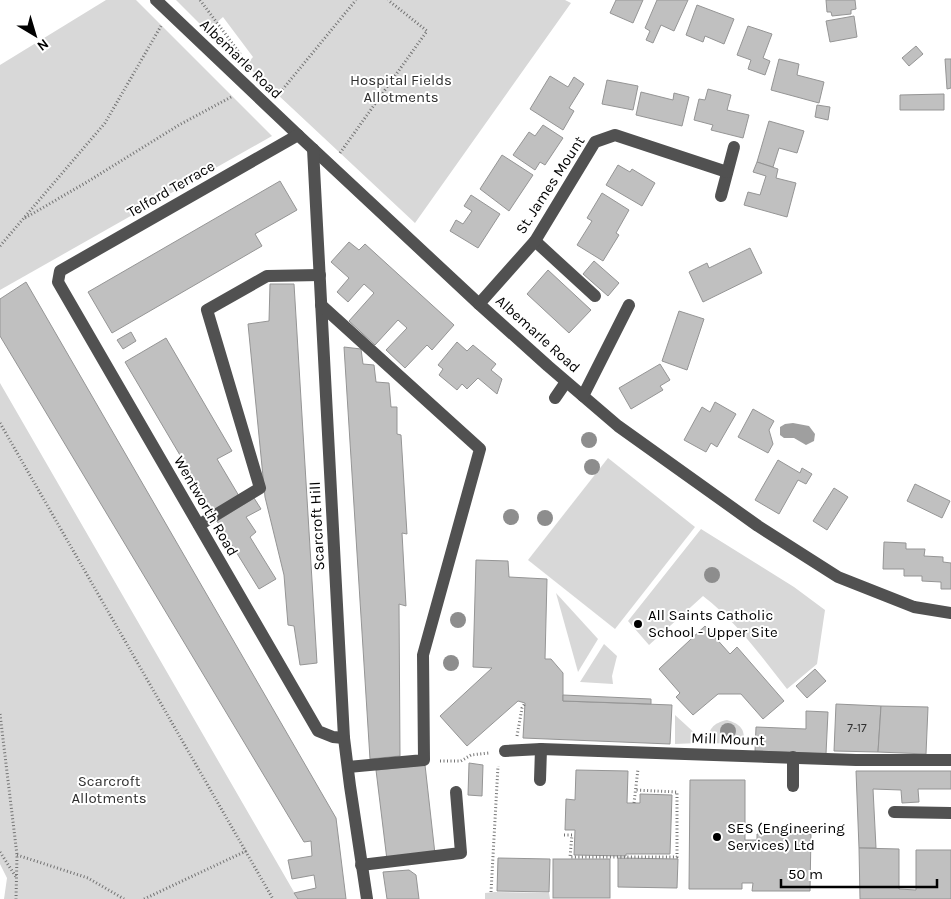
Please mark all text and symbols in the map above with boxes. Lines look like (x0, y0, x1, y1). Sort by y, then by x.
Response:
north arrow (10, 10, 60, 60)
street label: Albemarle Road (196, 15, 286, 103)
text: N (34, 35, 52, 55)
park label: Hospital Fields Allotments (350, 71, 452, 106)
street label: St. James Mount (512, 132, 589, 237)
street label: Telford Terrace (124, 157, 218, 221)
street label: Albemarle Road (492, 291, 584, 377)
street label: Wentworth Road (170, 453, 242, 559)
street label: Scarcroft Hill (306, 481, 328, 571)
place label: All Saints Catholic School - Upper Site (648, 606, 778, 641)
marker: All Saints Catholic School - Upper Site (632, 618, 644, 630)
house number: 7-17 (847, 721, 867, 735)
street label: Mill Mount (691, 729, 766, 749)
park label: Scarcroft Allotments (71, 772, 147, 807)
place label: SES (Engineering Services) Ltd (727, 819, 845, 854)
marker: SES (Engineering Services) Ltd (711, 831, 723, 843)
scale bar (781, 856, 937, 888)
text: 50 m (788, 865, 823, 883)

